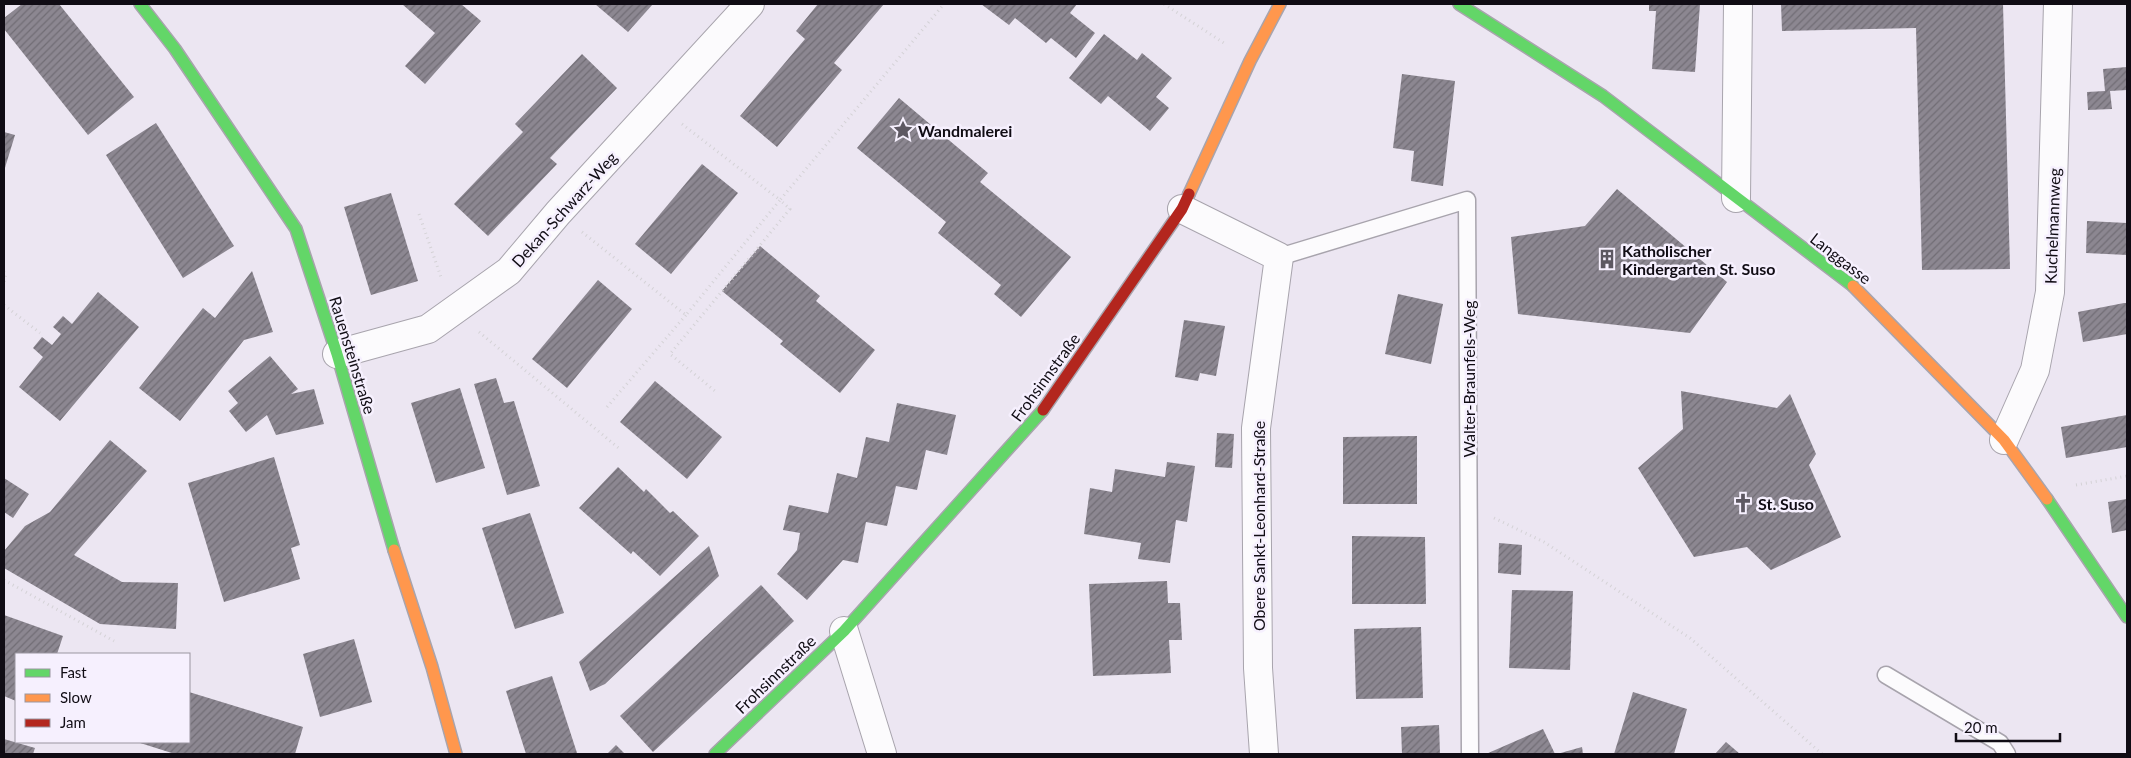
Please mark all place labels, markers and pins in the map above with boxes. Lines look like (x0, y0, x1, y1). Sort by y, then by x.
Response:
place icon: Wandmalerei (892, 119, 914, 141)
place label: Wandmalerei (918, 121, 1012, 140)
place label: Katholischer Kindergarten St. Suso (1622, 241, 1775, 278)
building icon: Katholischer Kindergarten St. Suso (1596, 248, 1618, 270)
church icon: St. Suso (1732, 492, 1754, 514)
place label: St. Suso (1758, 494, 1814, 513)

